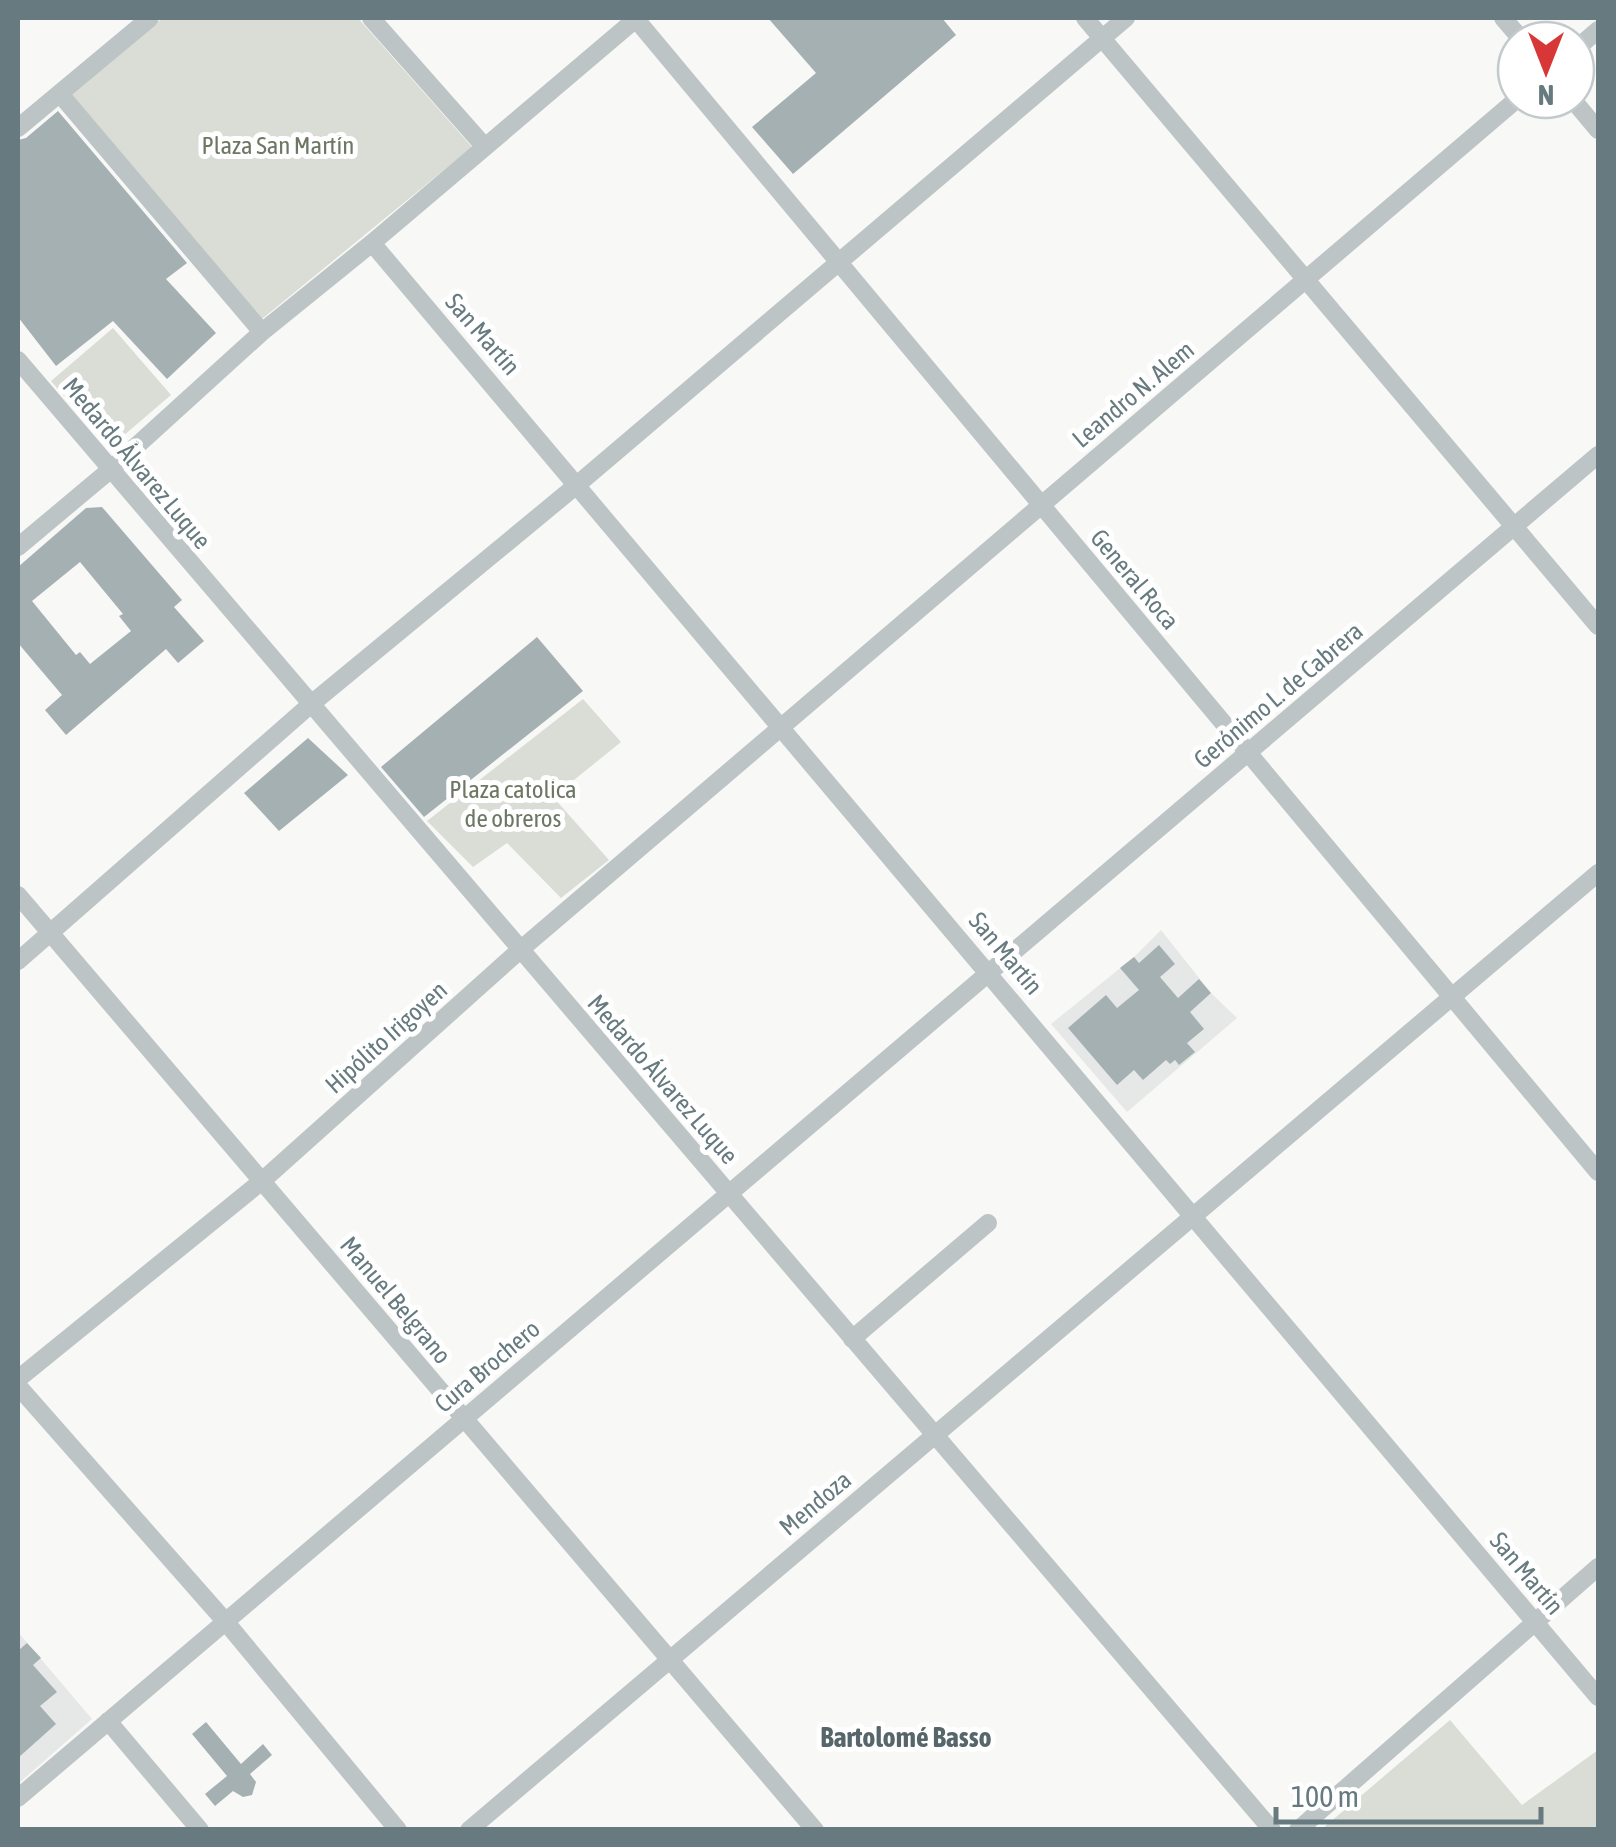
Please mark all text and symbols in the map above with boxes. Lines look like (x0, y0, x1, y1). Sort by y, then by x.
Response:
north arrow (1496, 20, 1596, 120)
text: N (1538, 79, 1554, 111)
park label: Plaza San Martín (202, 131, 354, 159)
street label: San Martín (440, 288, 526, 380)
street label: Leandro N. Alem (1067, 335, 1199, 453)
street label: Medardo Álvarez Luque (57, 372, 217, 554)
street label: General Roca (1085, 523, 1185, 635)
street label: Gerónimo L. de Cabrera (1188, 616, 1368, 774)
park label: Plaza catolica de obreros (449, 775, 577, 832)
street label: San Martín (964, 906, 1048, 1000)
street label: Hipólito Irigoyen (320, 975, 452, 1099)
street label: Medardo Álvarez Luque (582, 989, 744, 1169)
street label: Manuel Belgrano (335, 1231, 457, 1369)
street label: Cura Brochero (429, 1314, 545, 1418)
street label: Mendoza (774, 1465, 856, 1541)
street label: San Martín (1485, 1526, 1569, 1620)
district label: Bartolomé Basso (820, 1721, 992, 1753)
scale bar (1276, 1762, 1541, 1824)
text: 100 m (1291, 1779, 1359, 1813)

